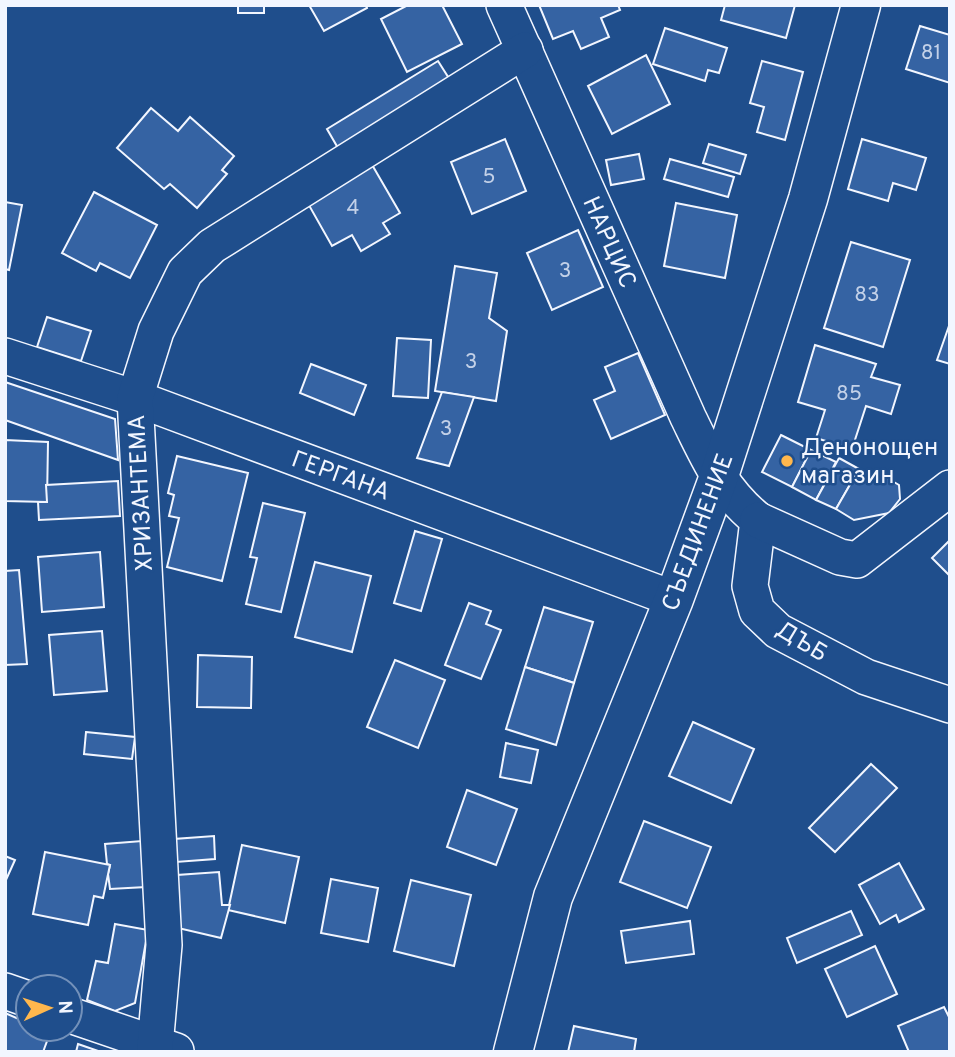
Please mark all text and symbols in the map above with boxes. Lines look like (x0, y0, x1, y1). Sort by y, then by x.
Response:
house number: 81 (921, 40, 941, 67)
house number: 5 (482, 164, 496, 191)
street label: НАРЦИС (575, 192, 642, 293)
house number: 4 (346, 195, 360, 222)
house number: 3 (559, 258, 571, 285)
house number: 83 (854, 282, 880, 309)
house number: 3 (465, 349, 477, 376)
house number: 85 (836, 381, 862, 408)
street label: ХРИЗАНТЕМА (123, 414, 161, 572)
house number: 3 (440, 416, 452, 443)
place label: Денонощен магазин (801, 434, 938, 492)
street label: ГЕРГАНА (287, 445, 394, 509)
street label: СЪЕДИНЕНИЕ (656, 450, 741, 616)
marker: Денонощен магазин (779, 453, 795, 469)
street label: ДЪБ (769, 616, 832, 670)
north arrow (14, 973, 84, 1043)
text: N (52, 1000, 76, 1015)

